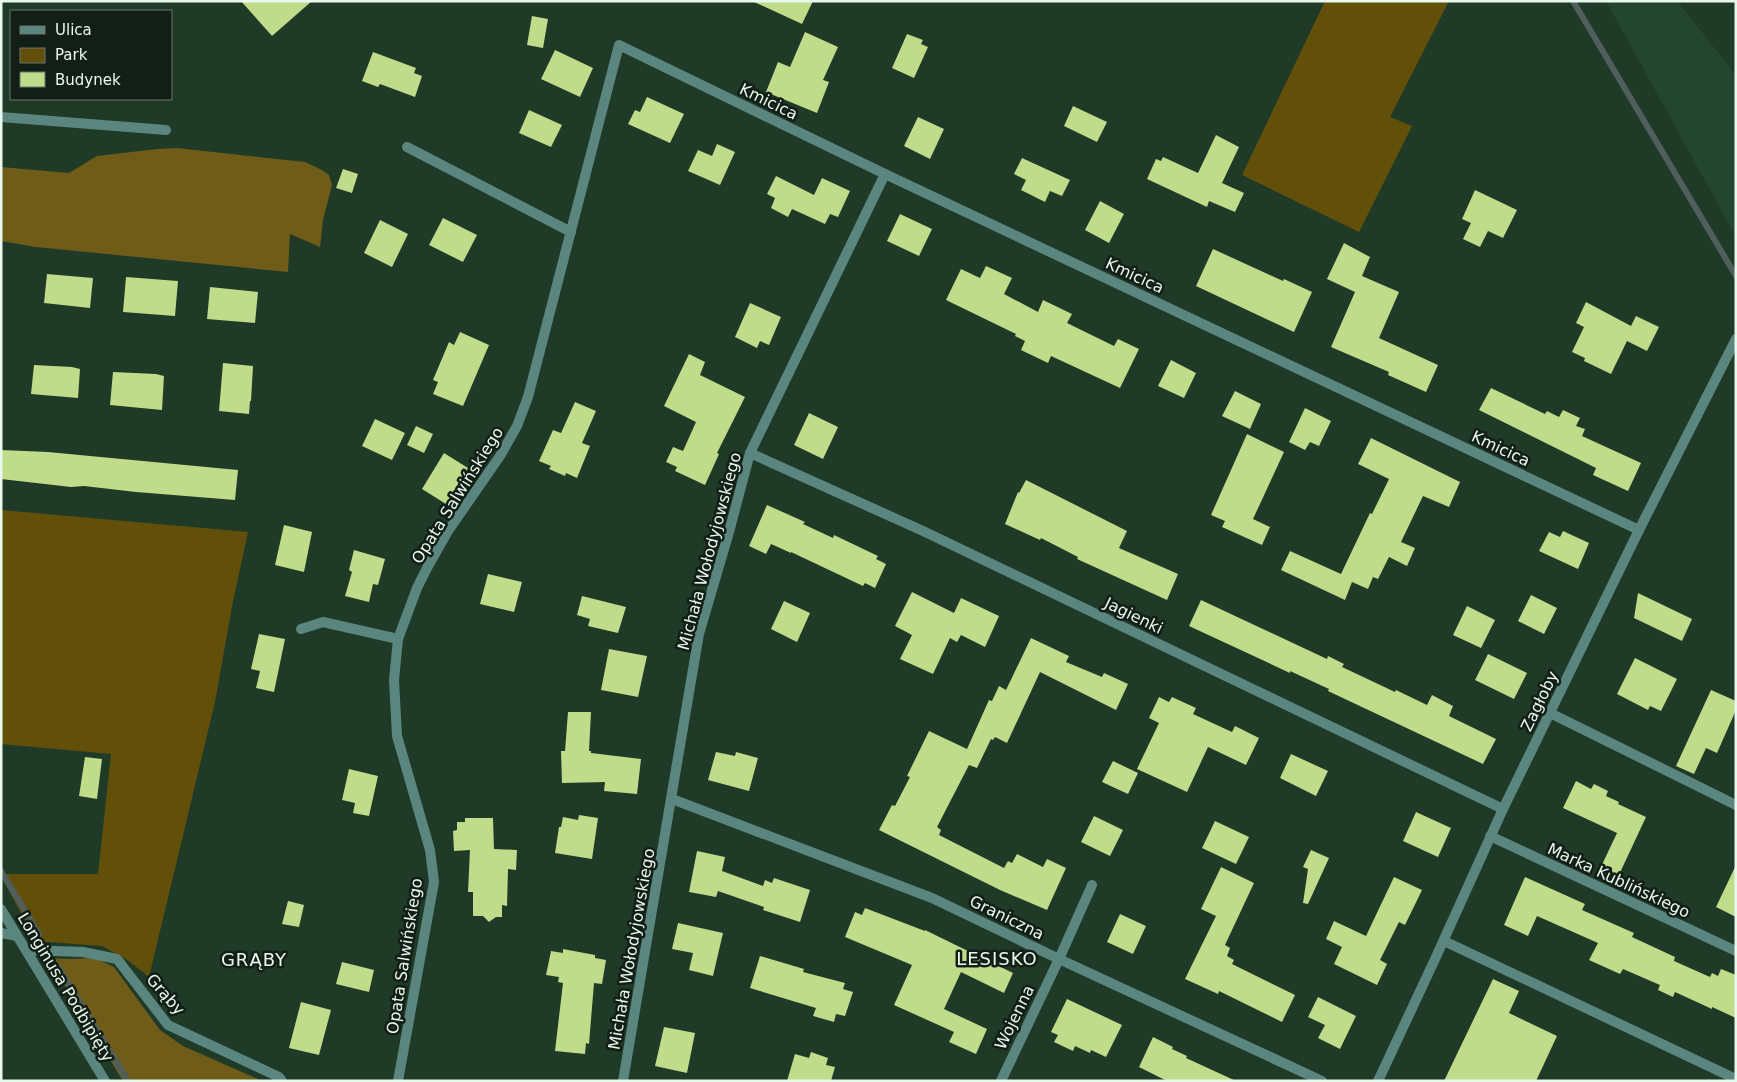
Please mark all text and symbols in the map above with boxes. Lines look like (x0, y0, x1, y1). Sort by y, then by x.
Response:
legend (10, 10, 172, 100)
text: Ulica (55, 21, 92, 39)
text: Park (55, 46, 88, 64)
text: Budynek (55, 71, 121, 89)
street label: Kmicica (737, 79, 801, 124)
street label: Kmicica (1103, 254, 1167, 297)
street label: Opata Salwińskiego (408, 423, 507, 567)
street label: Kmicica (1469, 427, 1533, 470)
street label: Michała Wołodyjowskiego (674, 450, 745, 652)
street label: Jagienki (1100, 593, 1166, 638)
street label: Zagłoby (1517, 668, 1562, 735)
street label: Marka Kublińskiego (1545, 839, 1693, 922)
street label: Michała Wołodyjowskiego (604, 847, 659, 1051)
street label: Opata Salwińskiego (383, 877, 426, 1035)
street label: Graniczna (966, 891, 1047, 944)
street label: Longinusa Podbipięty (14, 909, 118, 1065)
district label: LESISKO (956, 948, 1038, 969)
district label: GRĄBY (221, 949, 287, 970)
street label: Grąby (143, 970, 189, 1019)
street label: Wojenna (991, 982, 1038, 1052)

